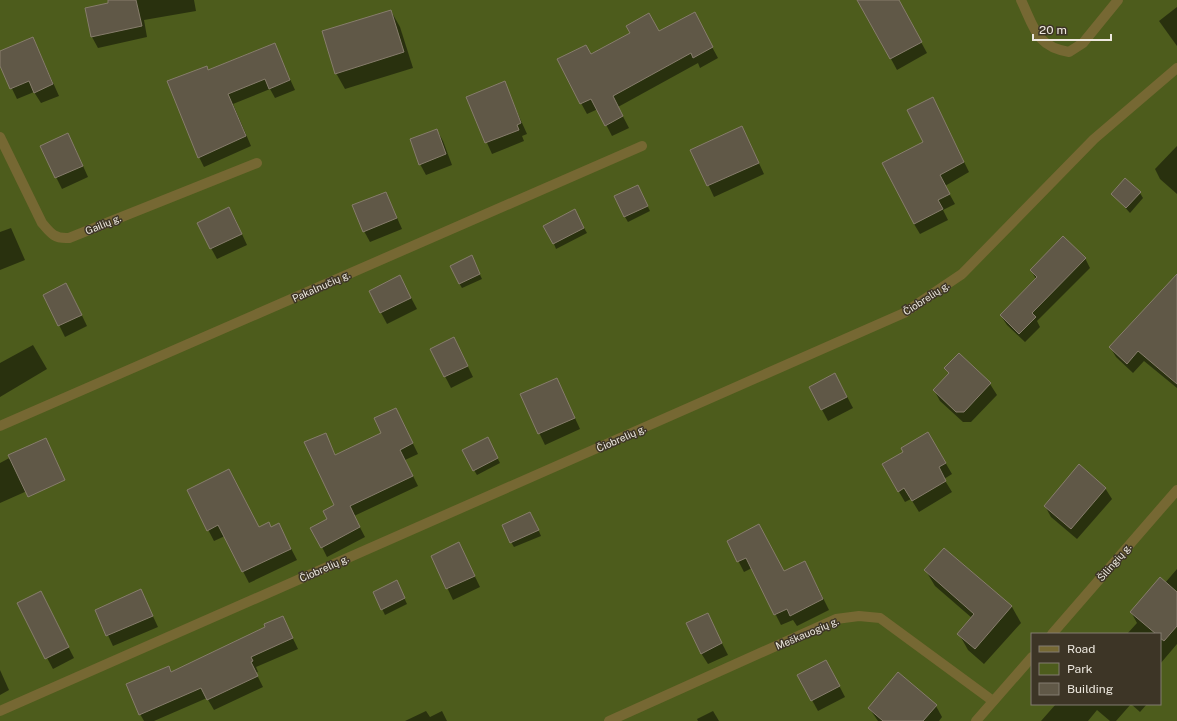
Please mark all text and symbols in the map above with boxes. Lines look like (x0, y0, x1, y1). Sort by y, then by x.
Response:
scale bar (1033, 16, 1111, 42)
text: 20 m (1039, 23, 1067, 37)
street label: Gailių g. (83, 211, 123, 237)
street label: Pakalnučių g. (290, 268, 352, 304)
street label: Čiobrelių g. (901, 279, 951, 317)
street label: Čiobrelių g. (595, 422, 647, 454)
street label: Šilingių g. (1094, 541, 1134, 583)
street label: Čiobrelių g. (298, 552, 350, 584)
street label: Meškauogių g. (774, 614, 840, 652)
legend (1031, 633, 1161, 705)
text: Road (1067, 642, 1095, 656)
text: Park (1067, 662, 1093, 676)
text: Building (1067, 682, 1113, 696)

